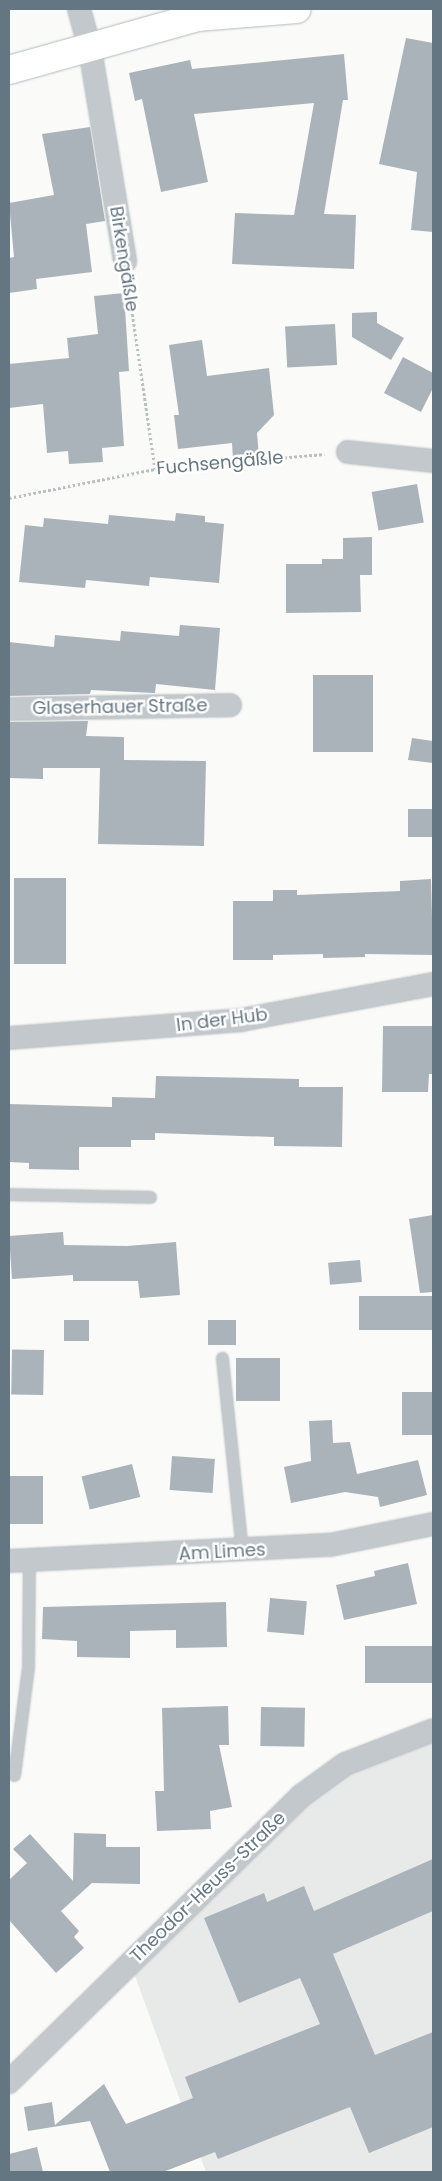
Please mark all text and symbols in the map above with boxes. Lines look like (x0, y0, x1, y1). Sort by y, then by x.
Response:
street label: Birkengäßle (105, 205, 143, 313)
street label: Fuchsengäßle (156, 447, 284, 479)
street label: Glaserhauer Straße (32, 695, 208, 719)
street label: In der Hub (175, 1004, 269, 1036)
street label: Am Limes (178, 1539, 266, 1565)
street label: Theodor-Heuss-Straße (126, 1807, 290, 1967)

